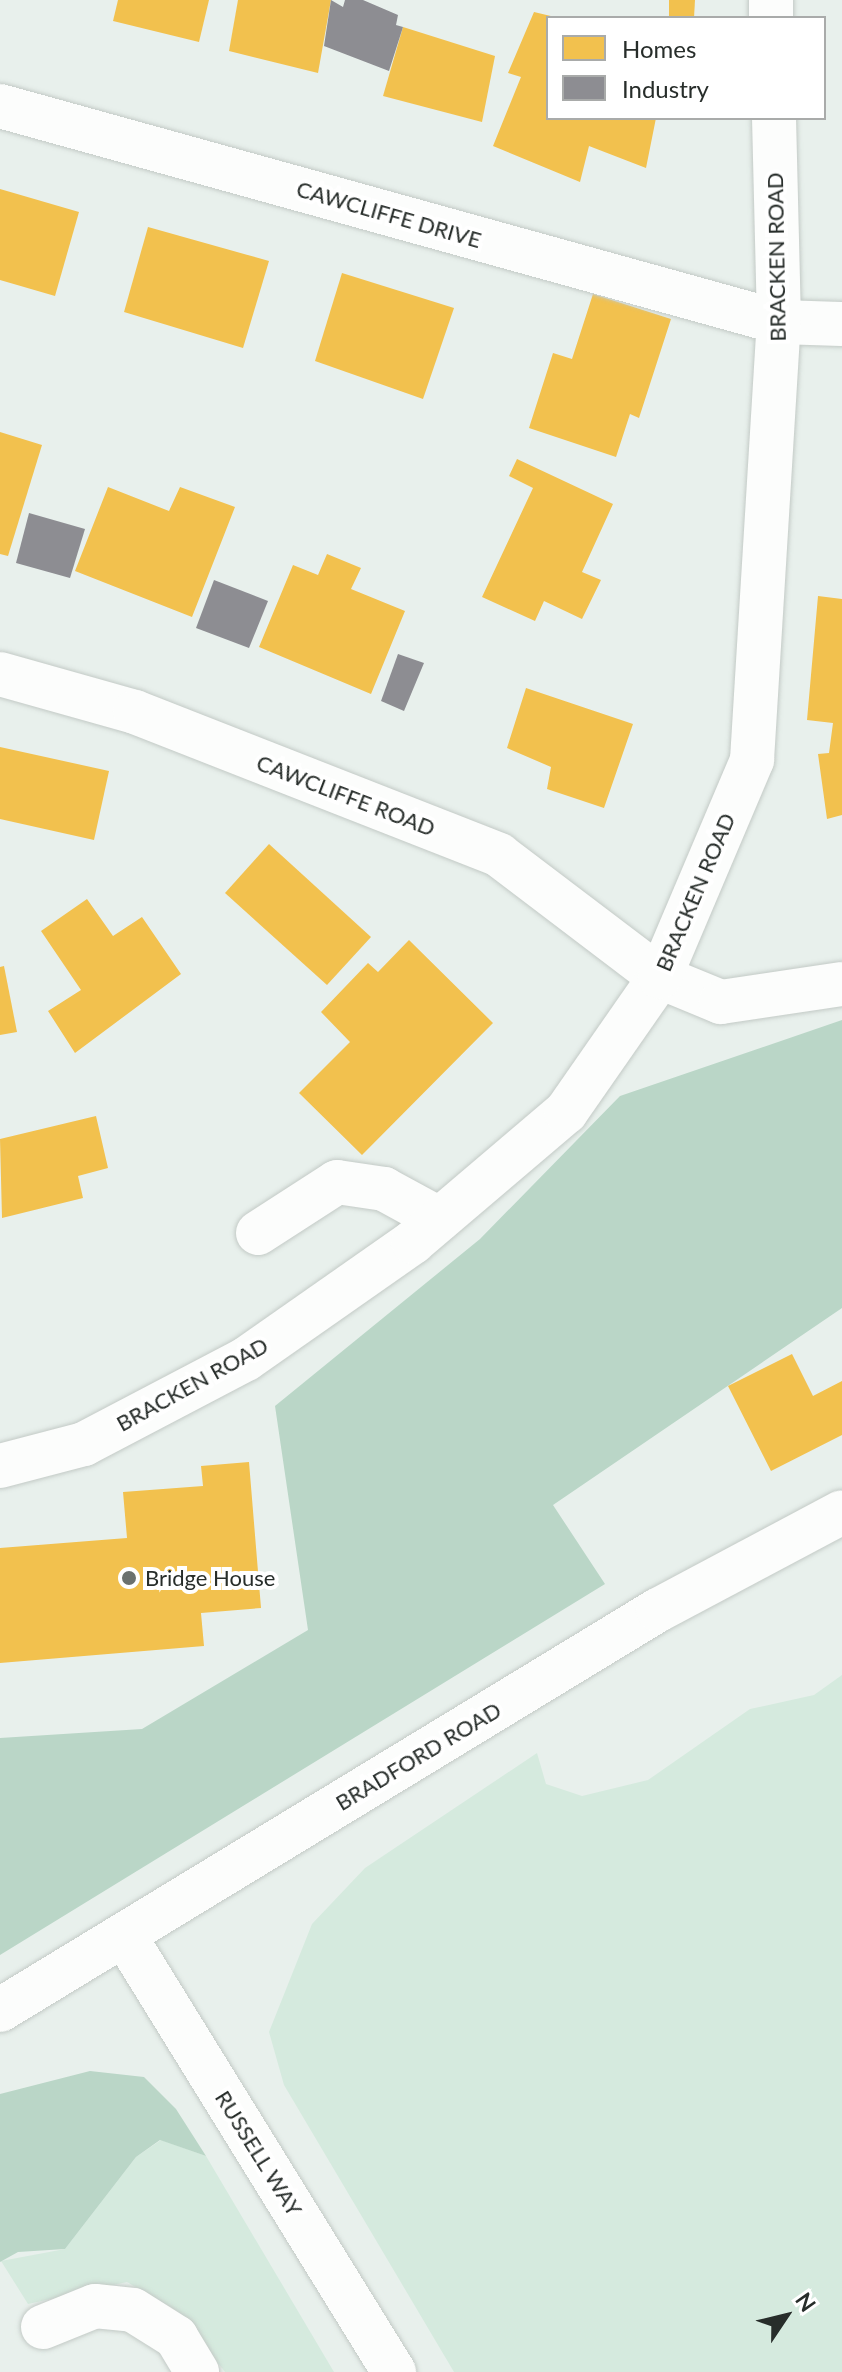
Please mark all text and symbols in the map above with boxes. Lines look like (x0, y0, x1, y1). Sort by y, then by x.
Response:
legend (546, 16, 826, 120)
text: Homes (622, 34, 696, 63)
text: Industry (622, 74, 709, 103)
street label: BRACKEN ROAD (761, 172, 791, 342)
street label: CAWCLIFFE DRIVE (294, 175, 484, 253)
street label: CAWCLIFFE ROAD (253, 749, 439, 841)
street label: BRACKEN ROAD (650, 809, 740, 975)
street label: BRACKEN ROAD (112, 1331, 272, 1437)
place label: Bridge House (145, 1565, 275, 1591)
marker: Bridge House (120, 1569, 138, 1587)
street label: BRADFORD ROAD (331, 1696, 505, 1816)
street label: RUSSELL WAY (210, 2085, 308, 2221)
north arrow (746, 2276, 826, 2356)
text: N (790, 2287, 822, 2317)

